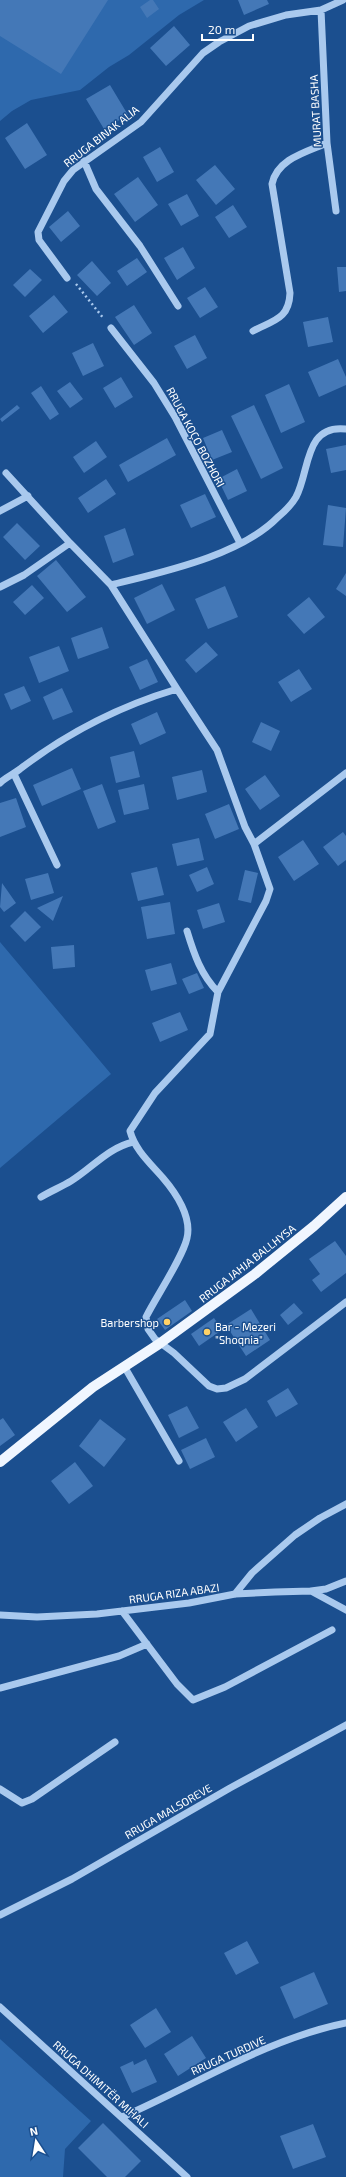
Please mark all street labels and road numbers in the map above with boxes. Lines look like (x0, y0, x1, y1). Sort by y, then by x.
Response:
street label: MURAT BASHA (307, 74, 323, 148)
street label: RRUGA BINAK ALIA (61, 102, 141, 169)
street label: RRUGA KOÇO BOZHORI (163, 385, 228, 490)
street label: RRUGA JAHJA BALLHYSA (196, 1221, 298, 1305)
street label: RRUGA RIZA ABAZI (128, 1580, 220, 1606)
street label: RRUGA MALSOREVE (122, 1781, 214, 1841)
street label: RRUGA TURDIVE (189, 2033, 267, 2077)
street label: RRUGA DHIMITËR MIHALI (51, 2037, 152, 2130)

